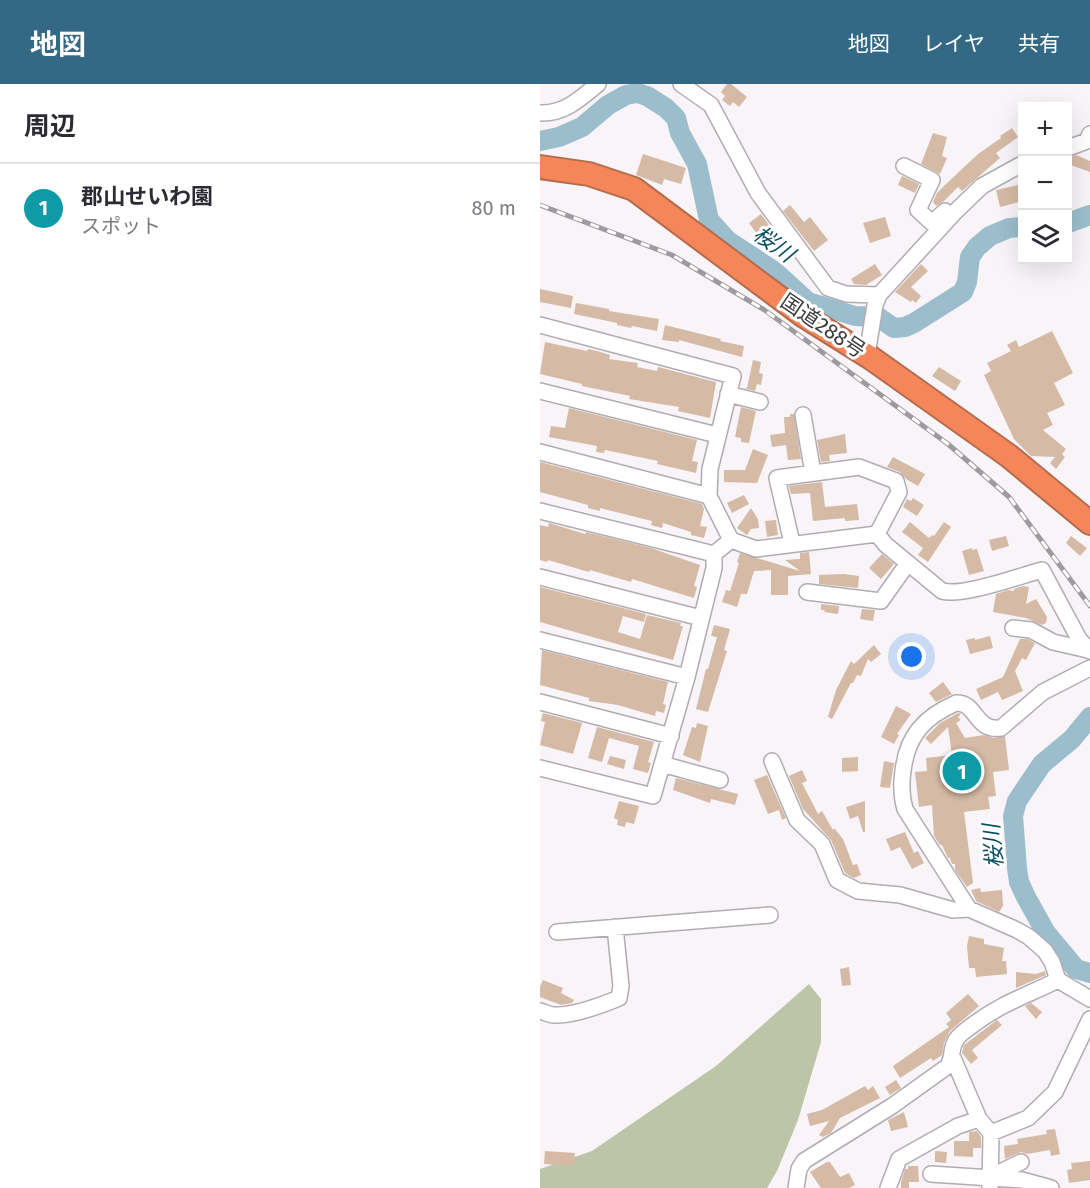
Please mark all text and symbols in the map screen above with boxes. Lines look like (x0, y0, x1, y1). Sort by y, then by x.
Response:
text: 地図 (30, 28, 86, 61)
text: 地図 (848, 31, 890, 57)
text: レイヤ (923, 31, 985, 57)
text: 共有 (1018, 31, 1060, 57)
map controls (1018, 102, 1072, 264)
button: + (1018, 102, 1072, 156)
text: 周辺 (24, 111, 76, 142)
button: − (1018, 156, 1072, 210)
text: 郡山せいわ園 (81, 183, 213, 210)
text: 1 (39, 196, 48, 220)
text: 80 m (471, 196, 516, 220)
button: layers (1018, 210, 1072, 264)
text: スポット (81, 214, 161, 238)
water label: 桜川 (748, 220, 801, 269)
street label: 国道288号 (776, 288, 870, 364)
your location (897, 642, 926, 671)
pin: 1 (942, 748, 982, 794)
water label: 桜川 (977, 821, 1008, 869)

